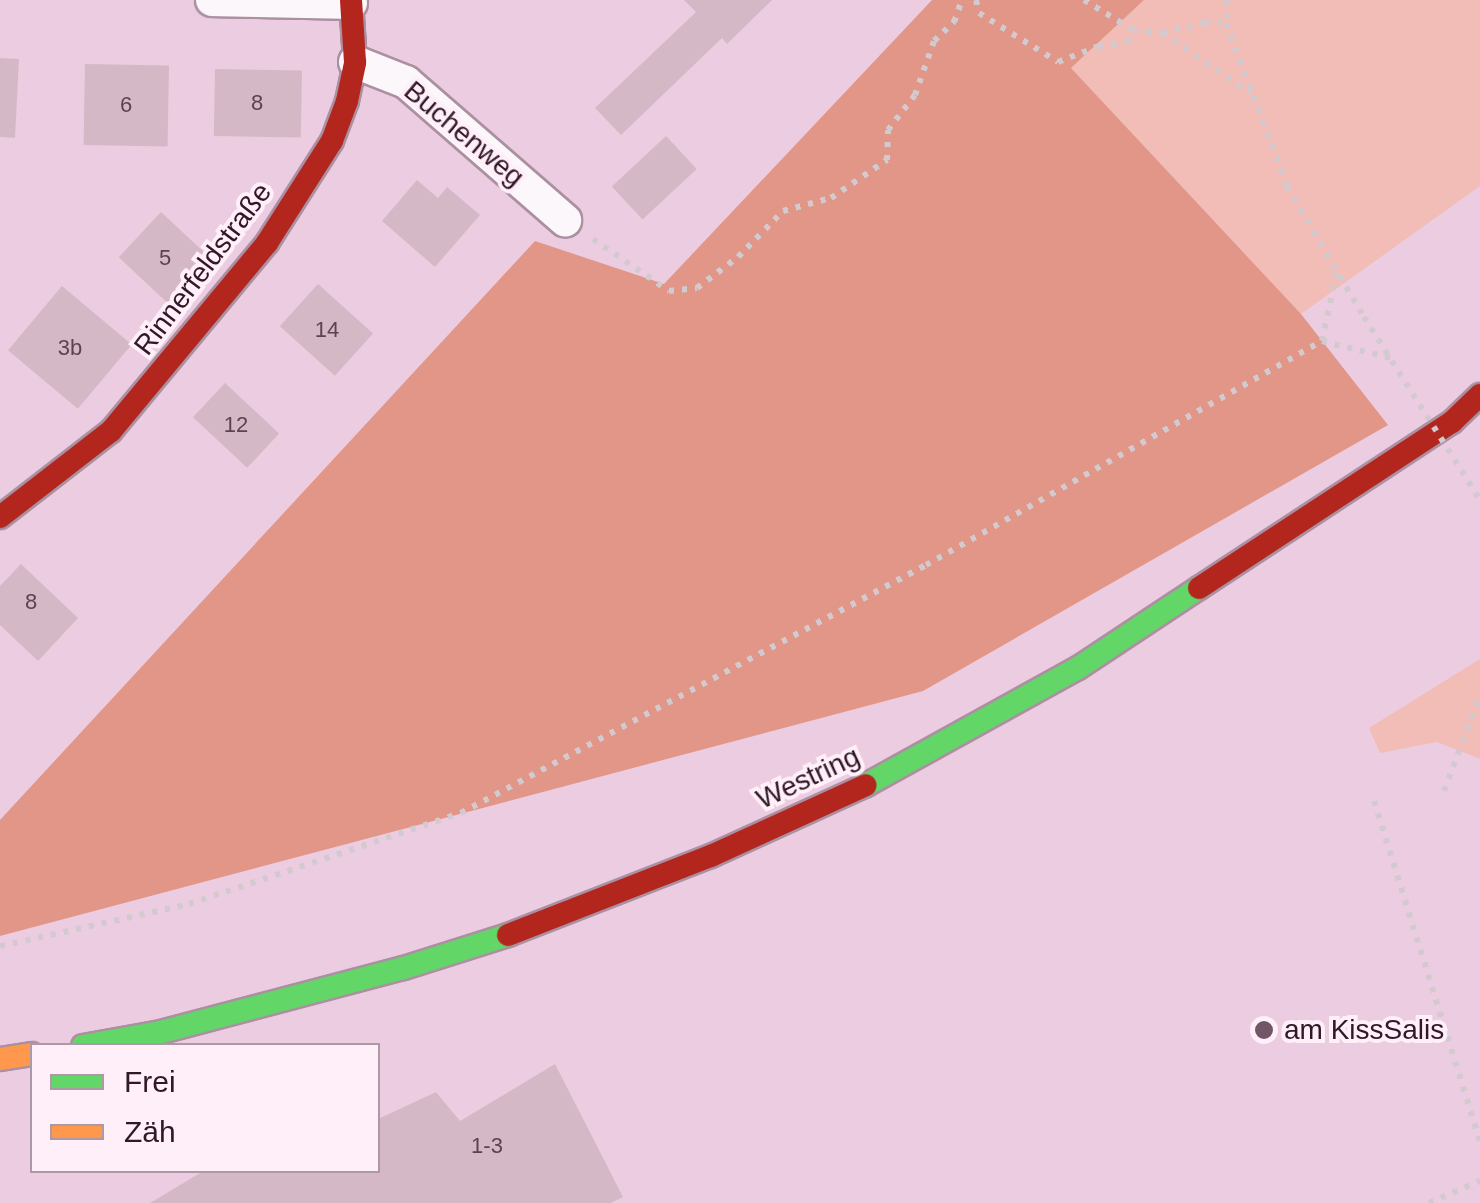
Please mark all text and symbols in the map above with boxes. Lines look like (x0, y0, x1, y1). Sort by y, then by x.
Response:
street label: Buchenweg (397, 74, 531, 194)
house number: 8 (251, 90, 263, 116)
house number: 6 (120, 92, 132, 118)
street label: Rinnerfeldstraße (127, 176, 279, 362)
house number: 5 (159, 245, 171, 271)
house number: 14 (315, 317, 339, 343)
house number: 3b (58, 335, 82, 361)
house number: 12 (224, 412, 248, 438)
house number: 8 (25, 589, 37, 615)
street label: Westring (751, 740, 865, 816)
place label: am KissSalis (1284, 1013, 1444, 1047)
marker: am KissSalis (1253, 1019, 1275, 1041)
legend (30, 1043, 380, 1173)
text: Frei (124, 1065, 176, 1098)
text: Zäh (124, 1115, 176, 1148)
house number: 1-3 (471, 1133, 503, 1159)

